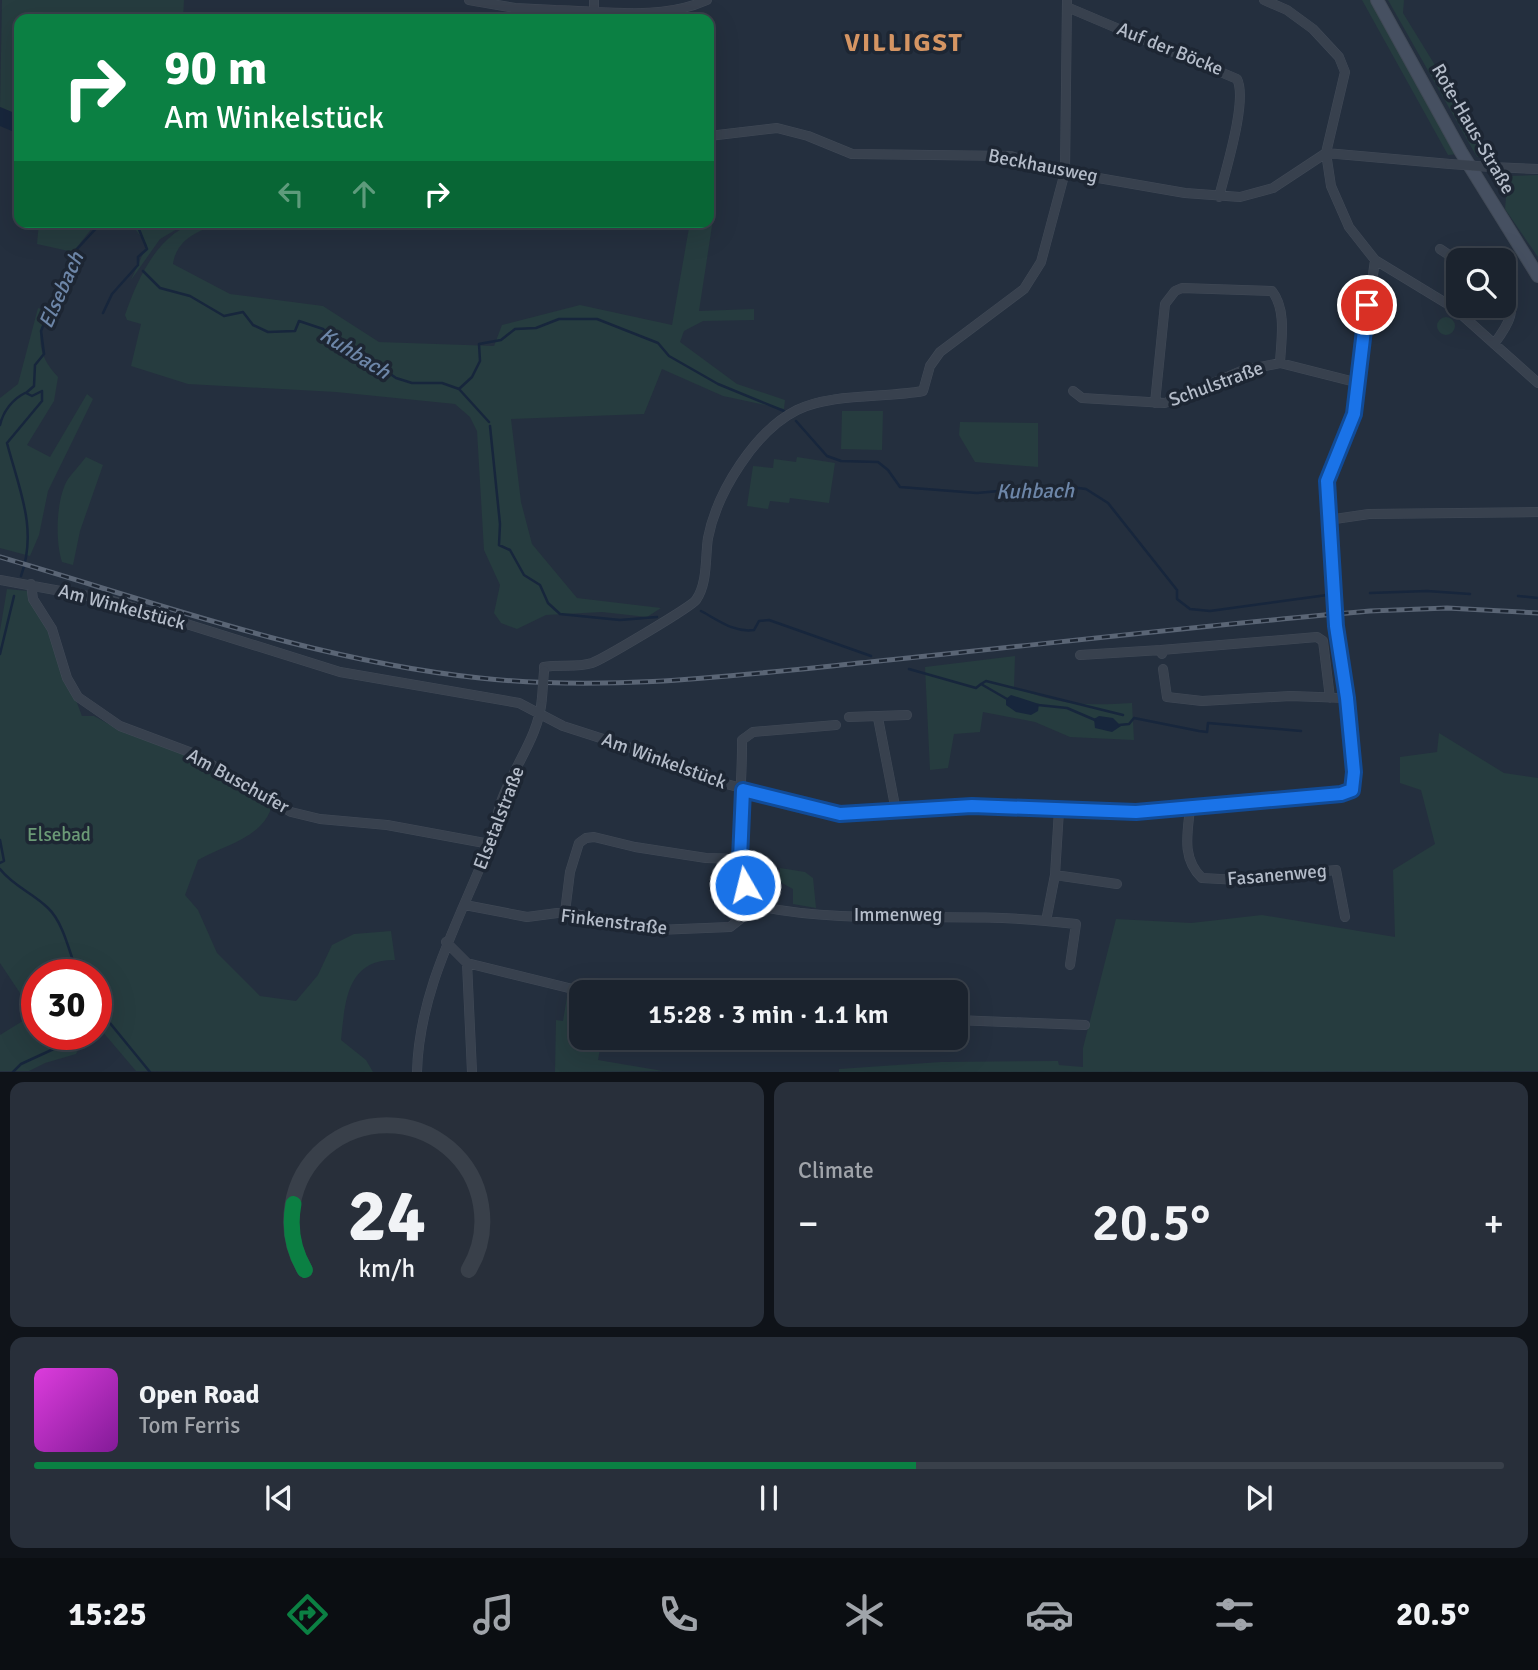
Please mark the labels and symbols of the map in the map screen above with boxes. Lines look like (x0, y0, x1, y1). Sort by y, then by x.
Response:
street label: Auf der Böcke (1114, 17, 1226, 81)
district label: VILLIGST (844, 27, 964, 59)
street label: Rote-Haus-Straße (1426, 60, 1520, 198)
street label: Beckhausweg (986, 144, 1100, 188)
water label: Elsebach (33, 247, 90, 332)
pin (1337, 275, 1397, 335)
water label: Kuhbach (315, 321, 395, 385)
street label: Schulstraße (1166, 356, 1266, 412)
water label: Kuhbach (996, 477, 1075, 505)
street label: Am Winkelstück (56, 579, 189, 636)
street label: Am Winkelstück (599, 727, 730, 795)
street label: Am Buschufer (183, 743, 293, 819)
street label: Elsetalstraße (468, 763, 530, 873)
park label: Elsebad (27, 823, 91, 847)
position arrow (708, 848, 782, 922)
street label: Fasanenweg (1226, 859, 1328, 891)
street label: Immenweg (854, 903, 942, 927)
street label: Finkenstraße (559, 904, 669, 940)
speed limit sign: 30 (21, 959, 112, 1050)

